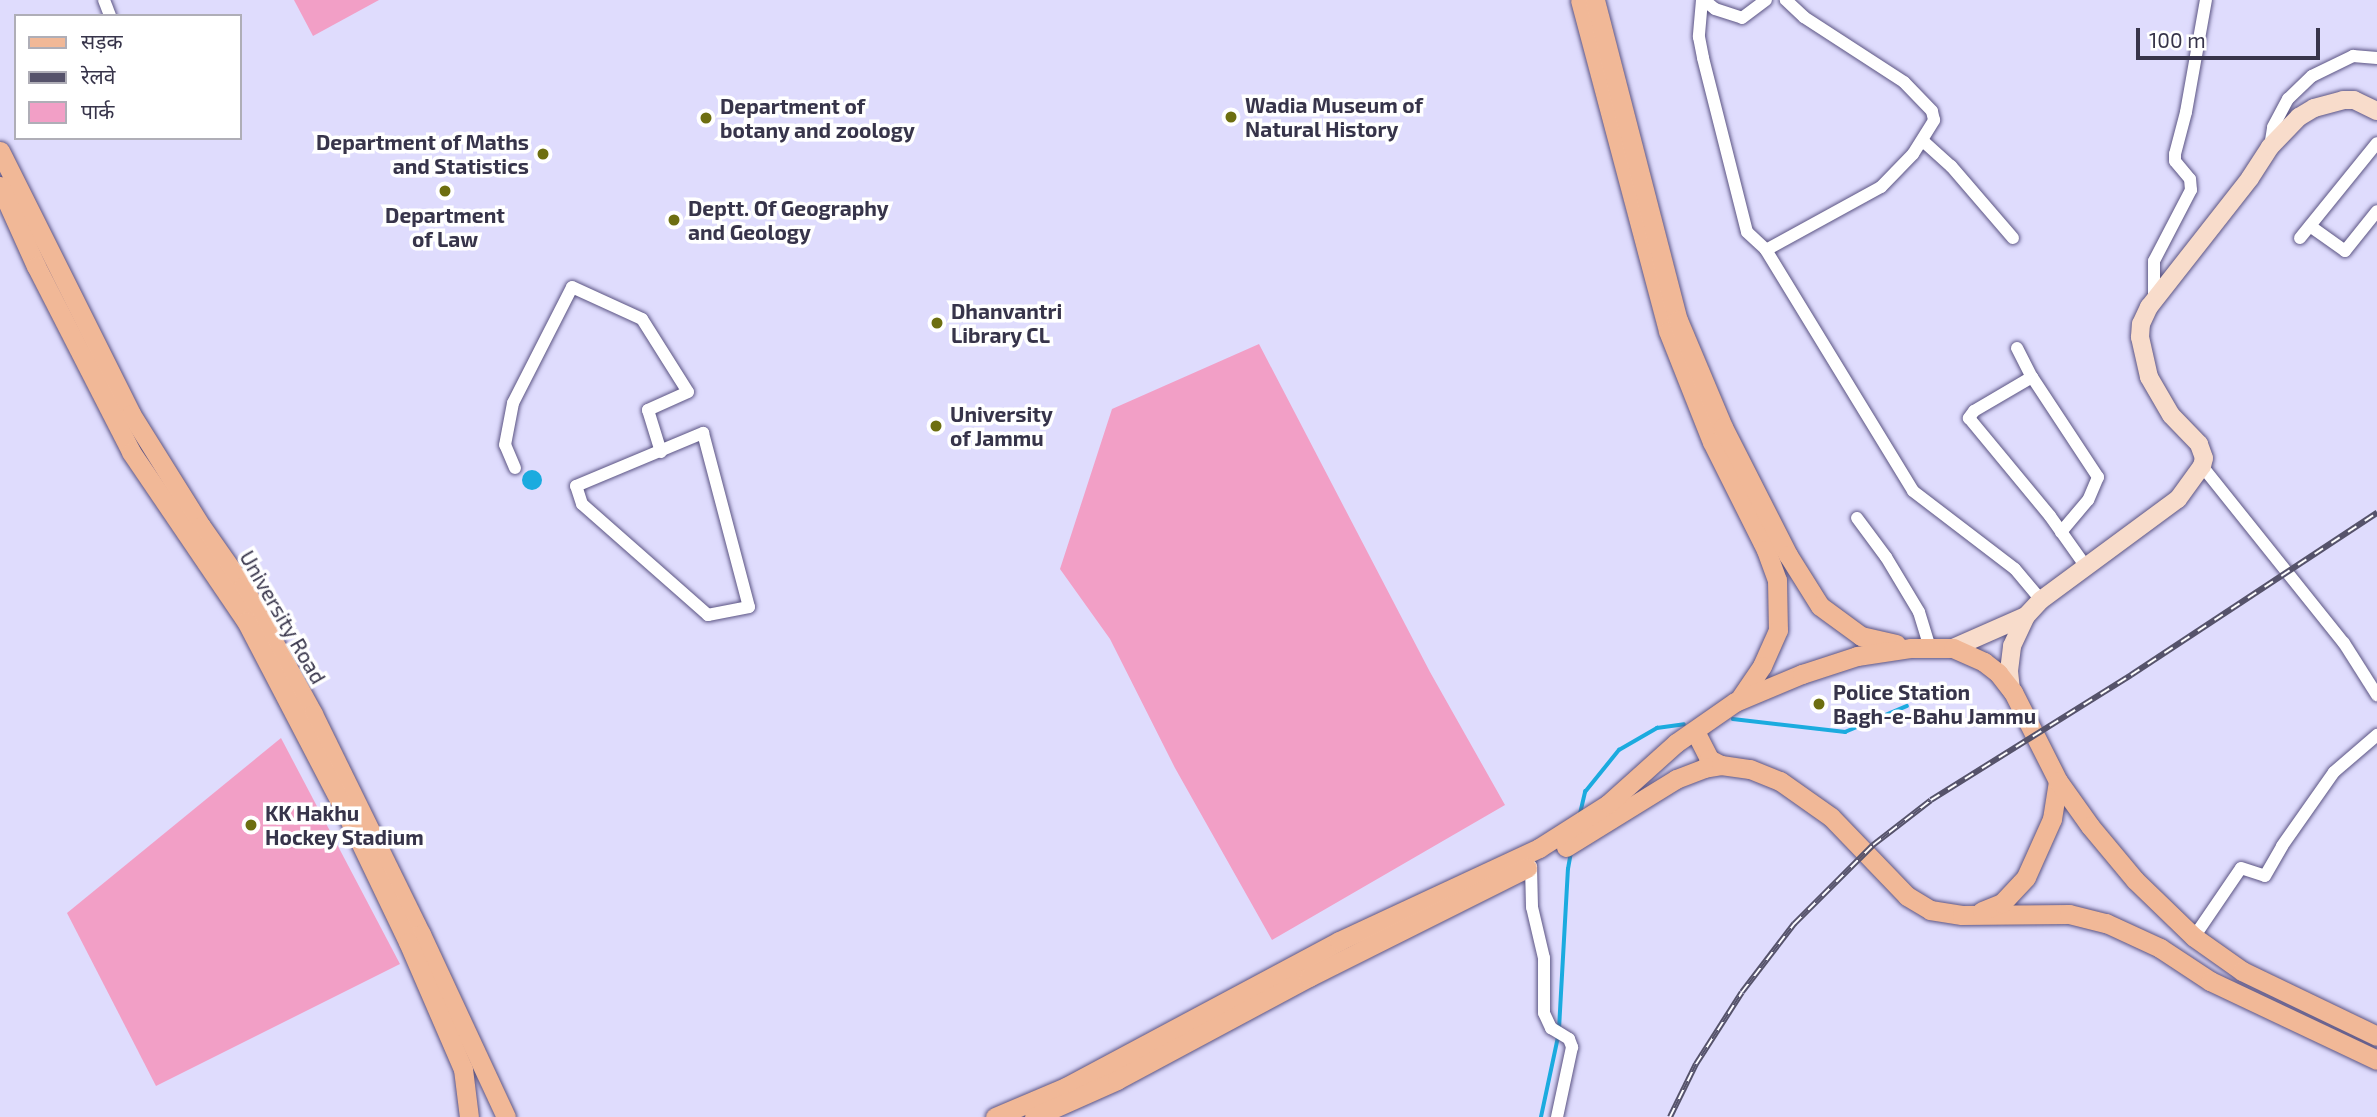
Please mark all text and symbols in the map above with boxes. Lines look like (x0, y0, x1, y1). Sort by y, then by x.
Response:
legend (14, 14, 242, 140)
scale bar (2139, 14, 2323, 58)
text: 100 m (2149, 27, 2206, 52)
text: सड़क (81, 28, 123, 53)
text: रेलवे (81, 63, 116, 88)
place label: Wadia Museum of Natural History (1245, 92, 1423, 142)
place label: Department of botany and zoology (720, 93, 915, 143)
text: पार्क (81, 98, 115, 123)
marker: Wadia Museum of Natural History (1223, 109, 1239, 125)
marker: Department of botany and zoology (698, 110, 714, 126)
place label: Department of Maths and Statistics (316, 129, 529, 179)
marker: Department of Maths and Statistics (535, 146, 551, 162)
marker: Department of Law (437, 183, 453, 199)
place label: Deptt. Of Geography and Geology (688, 195, 889, 245)
place label: Department of Law (385, 202, 505, 252)
marker: Deptt. Of Geography and Geology (666, 212, 682, 228)
place label: Dhanvantri Library CL (951, 298, 1062, 348)
marker: Dhanvantri Library CL (929, 315, 945, 331)
place label: University of Jammu (950, 401, 1053, 451)
marker: University of Jammu (928, 418, 944, 434)
street label: University Road (235, 546, 331, 688)
place label: Police Station Bagh-e-Bahu Jammu (1833, 679, 2037, 729)
marker: Police Station Bagh-e-Bahu Jammu (1811, 696, 1827, 712)
place label: KK Hakhu Hockey Stadium (265, 800, 424, 850)
marker: KK Hakhu Hockey Stadium (243, 817, 259, 833)

